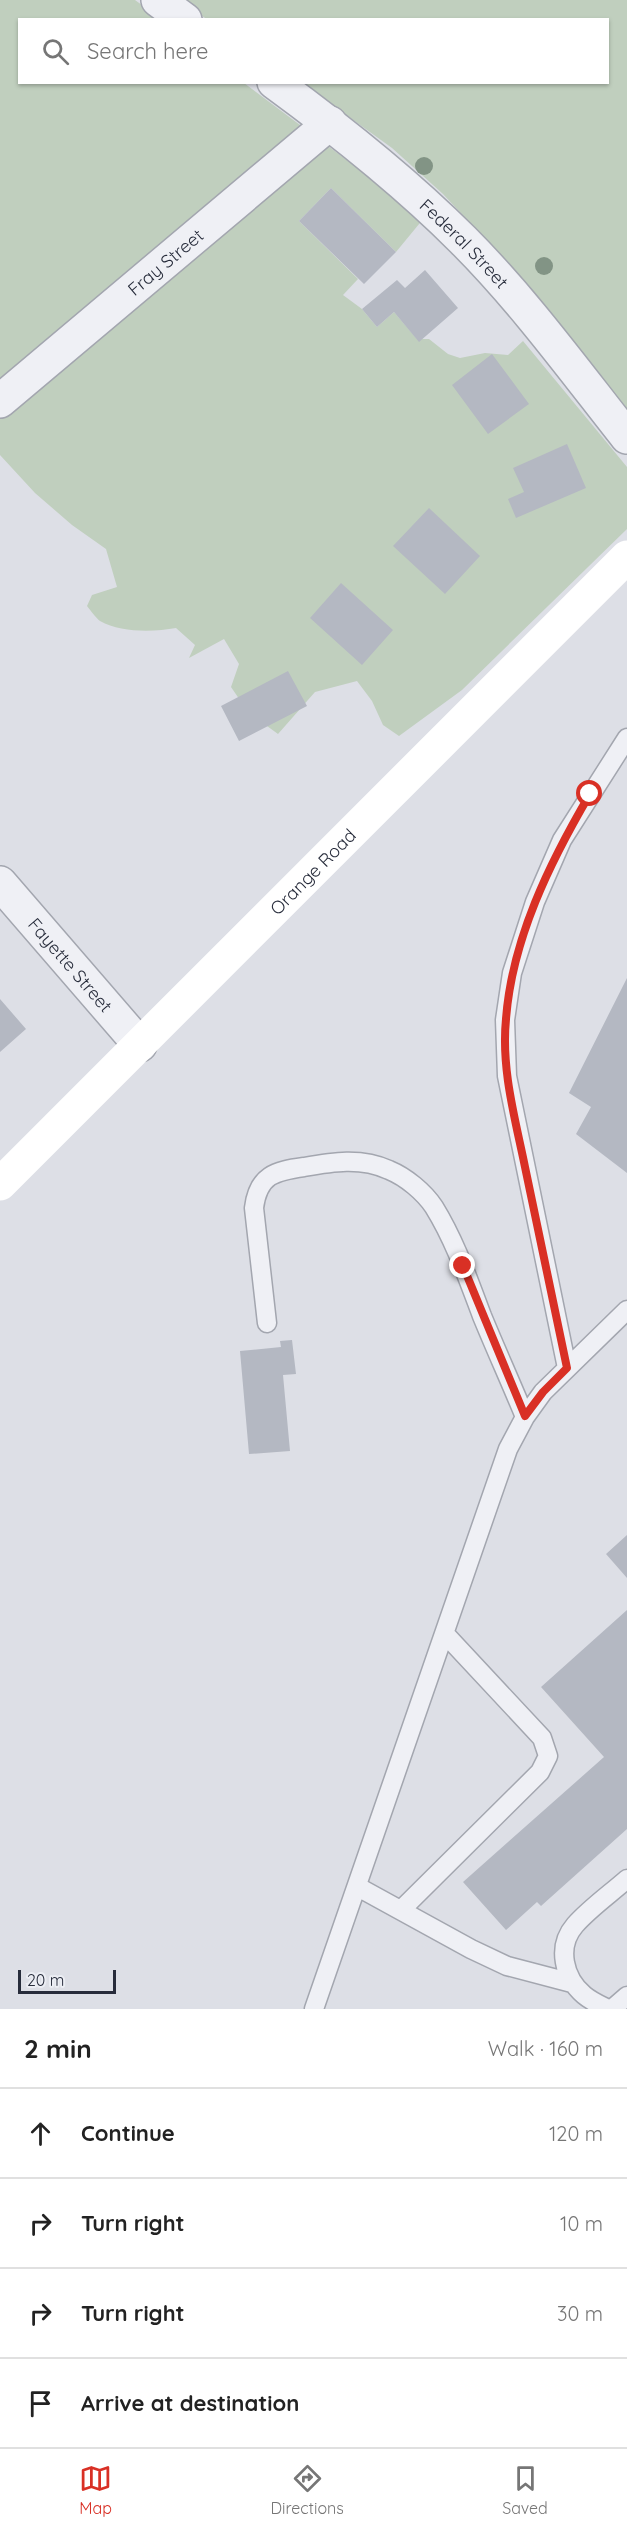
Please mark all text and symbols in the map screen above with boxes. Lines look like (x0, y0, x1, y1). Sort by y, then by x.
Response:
search box (18, 18, 609, 84)
icon: search (39, 35, 72, 68)
text: Search here (87, 37, 208, 65)
street label: Federal Street (415, 193, 514, 293)
street label: Fray Street (123, 223, 208, 300)
route start (576, 780, 602, 806)
street label: Orange Road (265, 824, 360, 919)
street label: Fayette Street (23, 913, 118, 1017)
route end (449, 1252, 475, 1278)
scale bar (18, 1967, 116, 1994)
text: 20 m (27, 1970, 64, 1990)
text: 2 min (24, 2032, 92, 2065)
text: Walk · 160 m (488, 2036, 603, 2061)
icon: ahead (24, 2117, 57, 2150)
text: Continue (81, 2119, 175, 2147)
text: 120 m (549, 2121, 603, 2146)
icon: right (24, 2207, 57, 2240)
text: Turn right (81, 2209, 185, 2237)
text: 10 m (560, 2211, 603, 2236)
icon: right (24, 2297, 57, 2330)
text: Turn right (81, 2299, 185, 2327)
text: 30 m (557, 2301, 603, 2326)
icon: arrive (24, 2387, 57, 2420)
text: Arrive at destination (81, 2389, 299, 2417)
tab: Map (79, 2462, 112, 2518)
tab: Directions (271, 2462, 344, 2518)
tab: Saved (502, 2462, 548, 2518)

